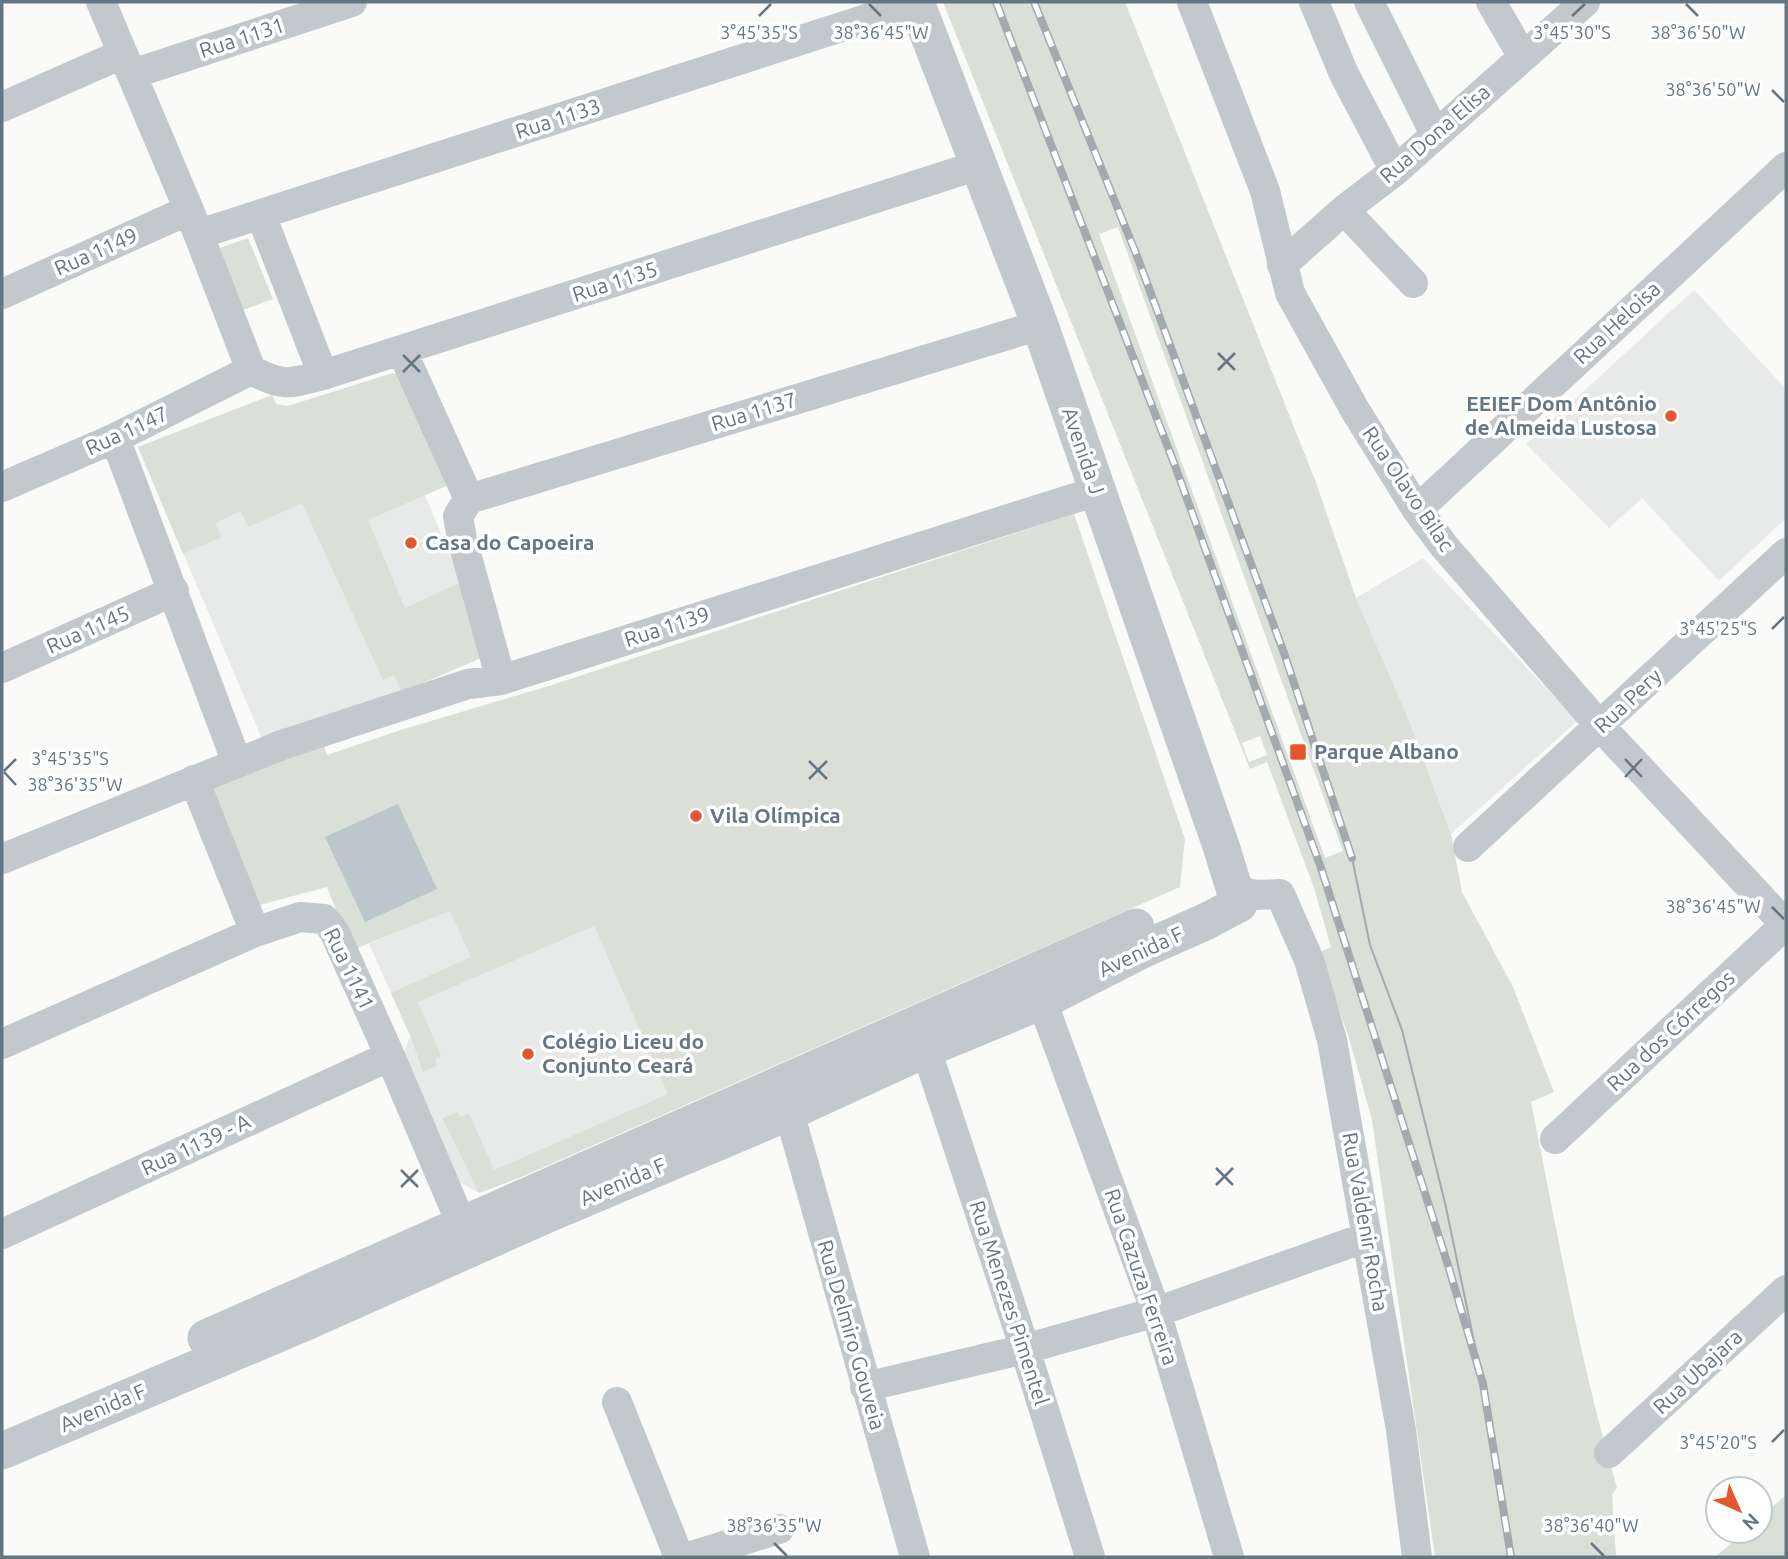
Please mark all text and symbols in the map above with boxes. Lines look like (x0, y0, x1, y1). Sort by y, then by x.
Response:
street label: Rua 1131 (196, 12, 287, 62)
text: 3°45'35"S (720, 22, 798, 42)
text: 38°36'45"W (833, 22, 929, 42)
text: 3°45'30"S (1533, 22, 1611, 42)
text: 38°36'50"W (1650, 22, 1746, 42)
street label: Rua Dona Elisa (1375, 79, 1494, 187)
text: 38°36'50"W (1665, 79, 1761, 99)
street label: Rua 1133 (512, 93, 603, 143)
street label: Rua 1149 (50, 222, 141, 280)
street label: Rua 1135 (569, 256, 660, 306)
street label: Rua Heloisa (1568, 276, 1665, 368)
street label: Rua 1137 (708, 387, 799, 435)
place label: EEIEF Dom Antônio de Almeida Lustosa (1465, 391, 1657, 439)
street label: Rua 1147 (82, 401, 172, 460)
street label: Avenida J (1058, 404, 1110, 497)
marker: EEIEF Dom Antônio de Almeida Lustosa (1663, 408, 1679, 424)
street label: Rua Olavo Bilac (1358, 422, 1459, 556)
place label: Casa do Capoeira (425, 530, 595, 554)
marker: Casa do Capoeira (403, 535, 419, 551)
street label: Rua 1145 (42, 600, 133, 658)
street label: Rua 1139 (621, 601, 712, 651)
text: 3°45'25"S (1679, 618, 1757, 638)
street label: Rua Pery (1589, 663, 1666, 737)
place label: Parque Albano (1314, 739, 1459, 763)
marker: Parque Albano (1288, 742, 1308, 762)
text: 3°45'35"S (31, 748, 109, 768)
text: 38°36'35"W (27, 774, 123, 794)
place label: Vila Olímpica (710, 803, 841, 827)
marker: Vila Olímpica (688, 808, 704, 824)
text: 38°36'45"W (1665, 896, 1761, 916)
street label: Avenida F (1094, 921, 1187, 981)
street label: Rua 1141 (320, 924, 380, 1013)
street label: Rua dos Córregos (1602, 965, 1739, 1095)
place label: Colégio Liceu do Conjunto Ceará (542, 1029, 704, 1077)
marker: Colégio Liceu do Conjunto Ceará (520, 1046, 536, 1062)
street label: Rua 1139 - A (137, 1108, 254, 1180)
street label: Rua Valdenir Rocha (1338, 1130, 1394, 1313)
street label: Avenida F (576, 1152, 669, 1210)
street label: Rua Cazuza Ferreira (1100, 1185, 1183, 1368)
street label: Rua Menezes Pimentel (966, 1197, 1054, 1408)
street label: Rua Delmiro Gouveia (813, 1237, 891, 1433)
street label: Rua Ubajara (1648, 1324, 1747, 1418)
street label: Avenida F (56, 1378, 149, 1436)
text: 3°45'20"S (1679, 1432, 1757, 1452)
north arrow (1704, 1475, 1774, 1545)
text: N (1738, 1509, 1764, 1535)
text: 38°36'35"W (726, 1515, 822, 1535)
text: 38°36'40"W (1543, 1515, 1639, 1535)

